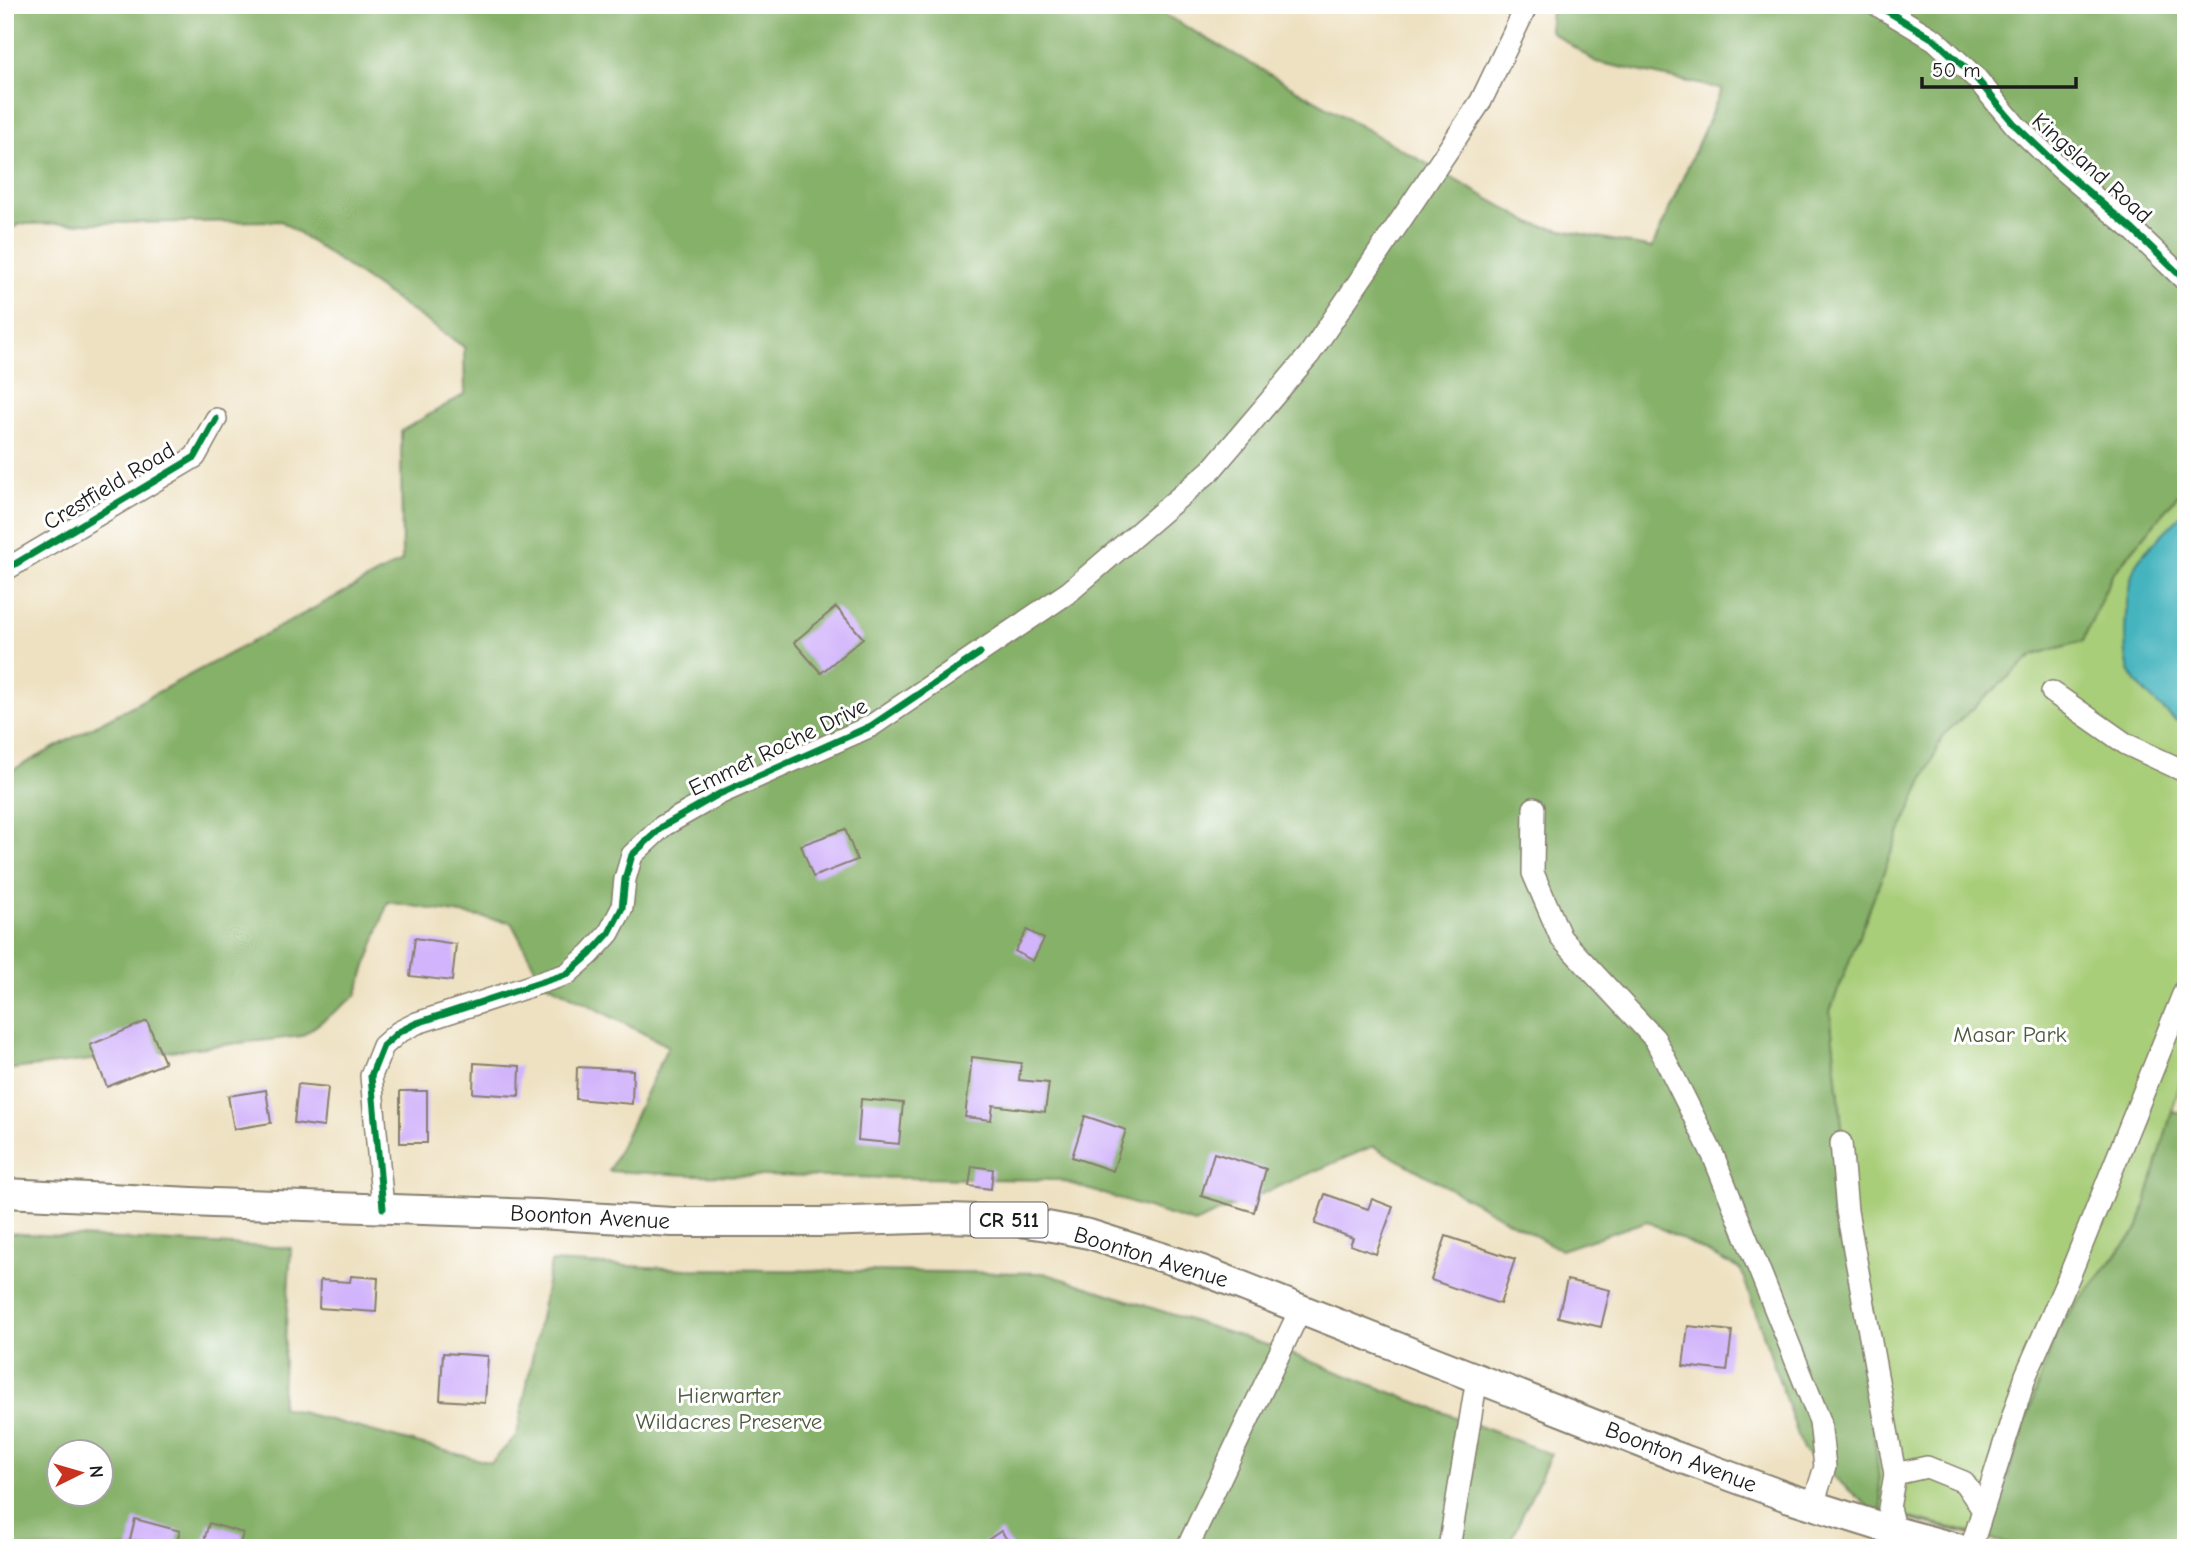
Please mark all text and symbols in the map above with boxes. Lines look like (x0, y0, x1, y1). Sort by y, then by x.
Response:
scale bar (1922, 46, 2076, 90)
text: 50 m (1932, 58, 1981, 82)
street label: Kingsland Road (2027, 107, 2157, 229)
street label: Crestfield Road (39, 436, 179, 536)
street label: Emmet Roche Drive (684, 692, 872, 802)
park label: Masar Park (1953, 1021, 2067, 1048)
street label: Boonton Avenue (509, 1199, 671, 1235)
road number: CR 511 (970, 1202, 1048, 1238)
street label: Boonton Avenue (1071, 1221, 1231, 1293)
park label: Hierwarter Wildacres Preserve (636, 1382, 822, 1435)
street label: Boonton Avenue (1602, 1416, 1760, 1498)
north arrow (46, 1438, 116, 1508)
text: N (84, 1464, 107, 1479)

